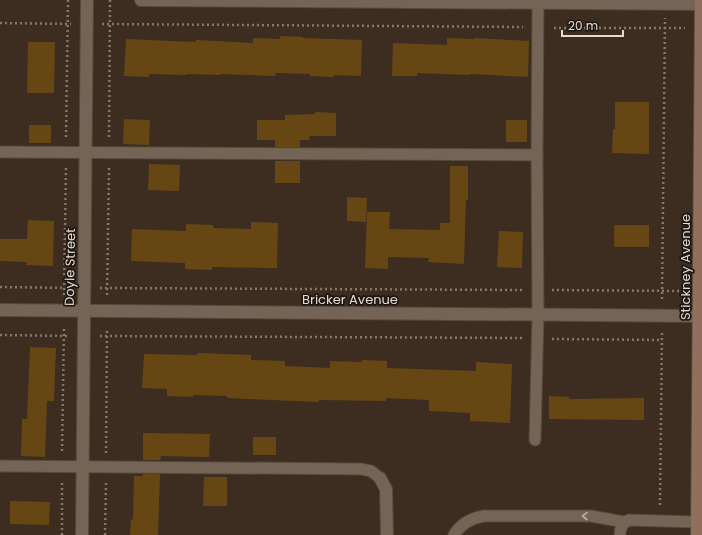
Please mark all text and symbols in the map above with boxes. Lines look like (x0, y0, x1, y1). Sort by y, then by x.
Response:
scale bar (562, 12, 623, 38)
text: 20 m (568, 17, 598, 34)
street label: Stickney Avenue (676, 214, 695, 320)
street label: Doyle Street (60, 228, 80, 306)
street label: Bricker Avenue (302, 290, 398, 309)
one-way arrow (582, 512, 588, 520)

